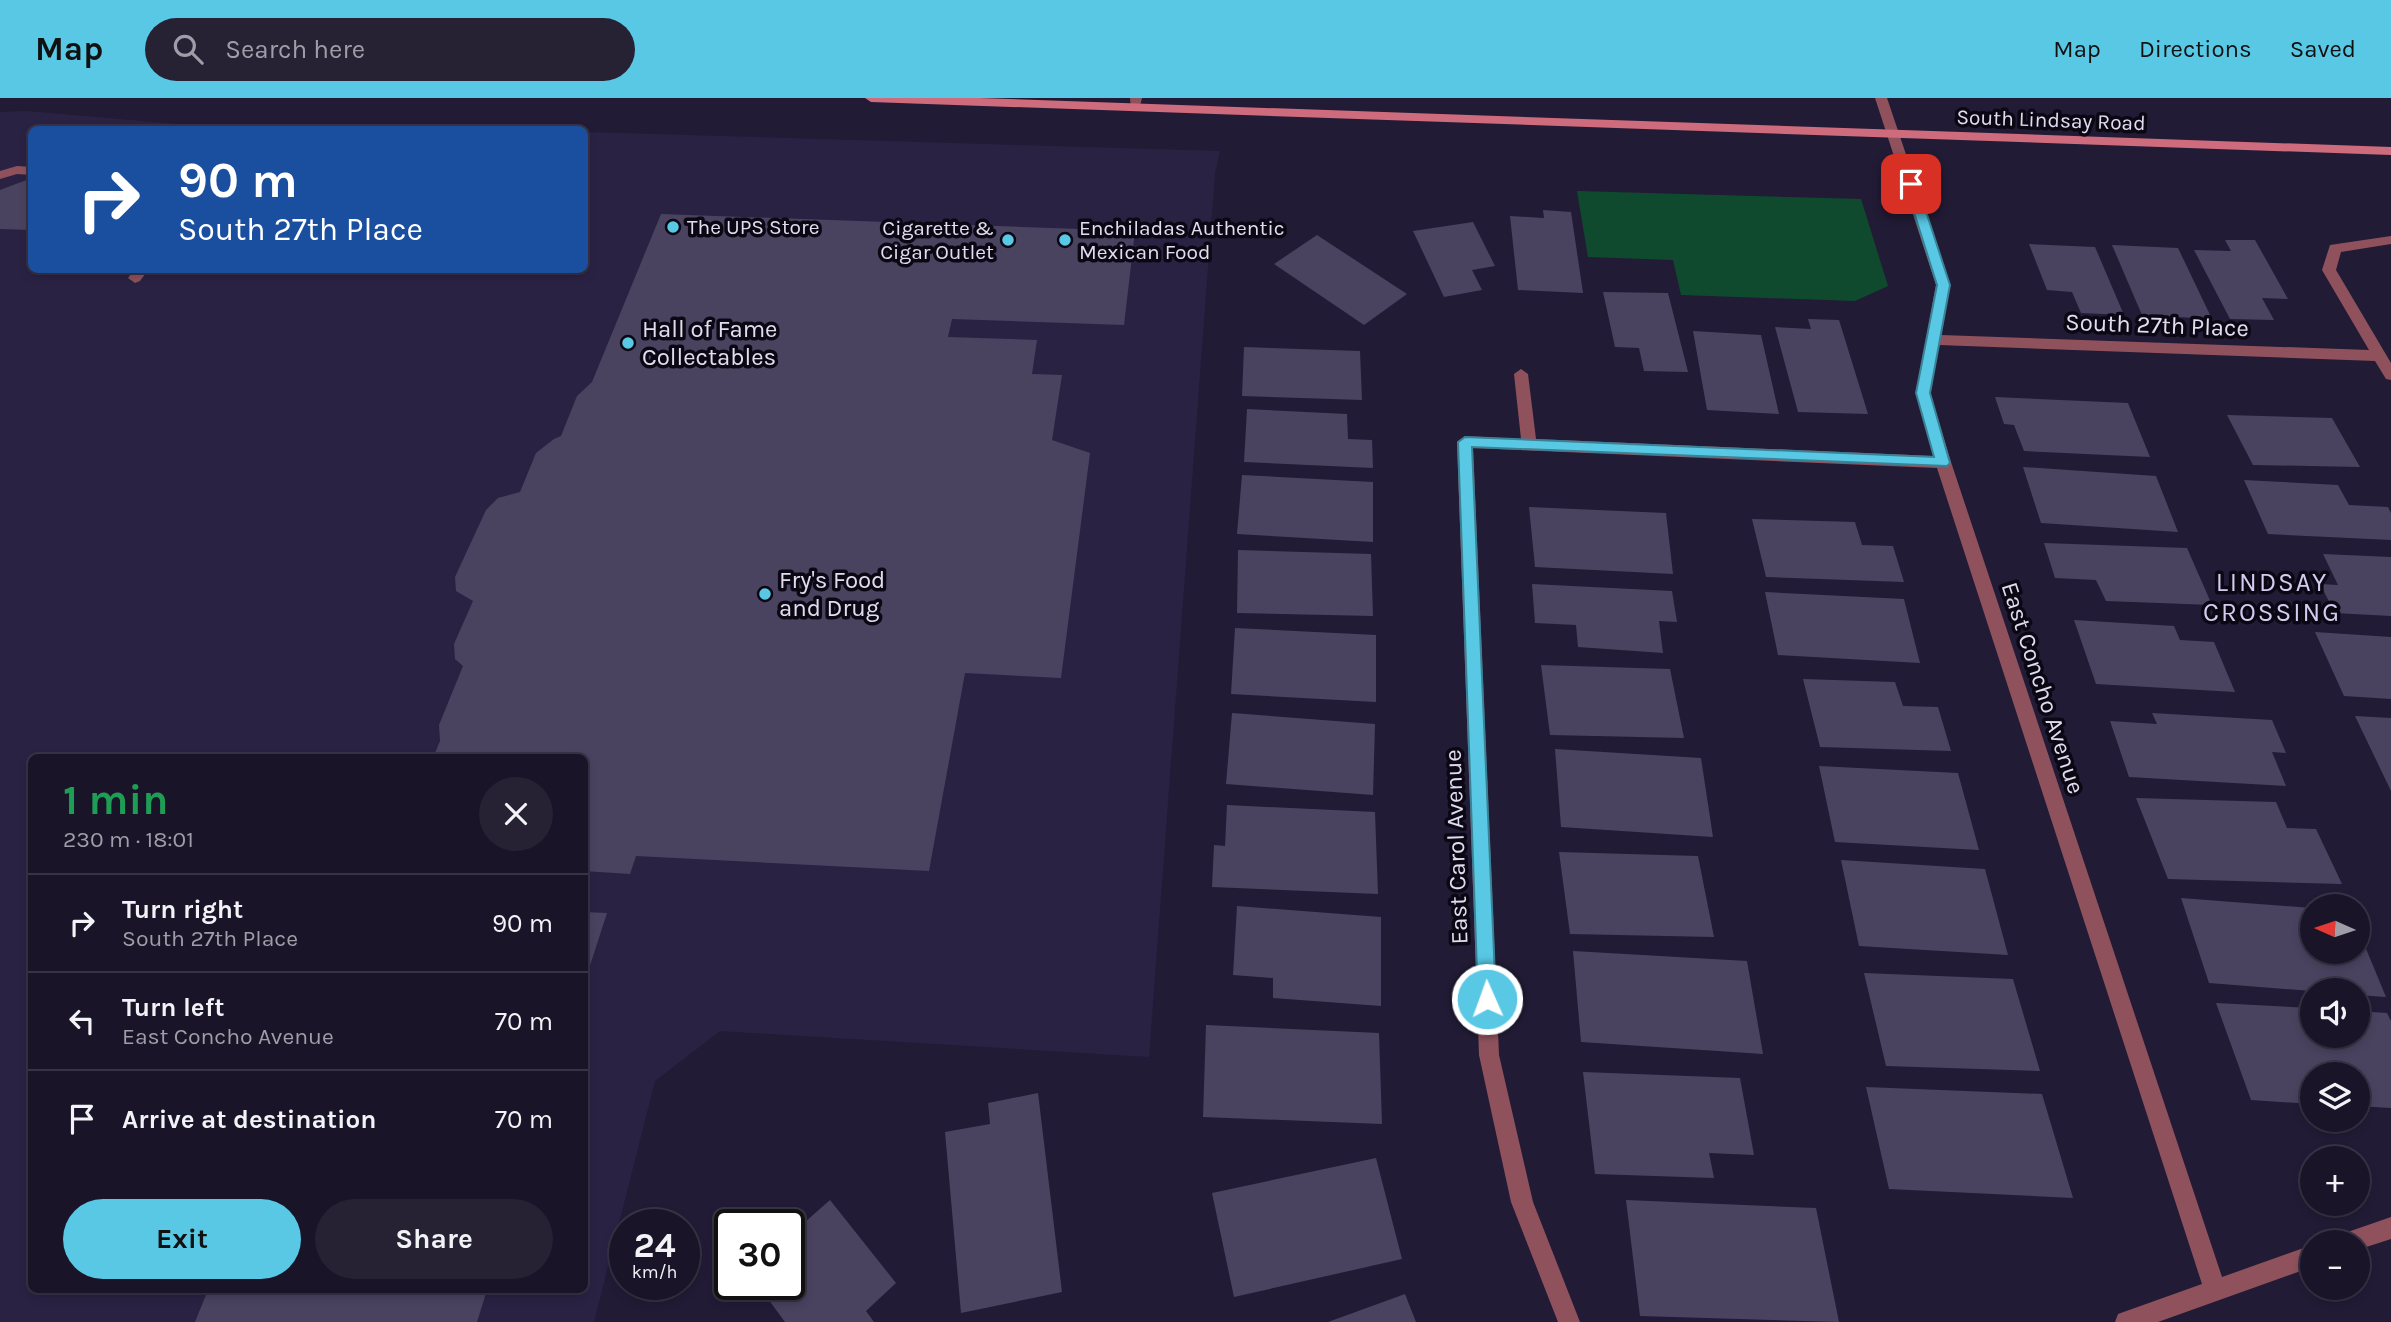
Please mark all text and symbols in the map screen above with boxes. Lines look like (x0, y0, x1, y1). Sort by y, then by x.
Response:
search box (145, 18, 635, 81)
text: Map (35, 30, 103, 68)
icon: search (169, 30, 207, 68)
text: Search here (225, 34, 365, 65)
text: Map (2053, 35, 2101, 63)
text: Directions (2139, 35, 2252, 63)
text: Saved (2290, 35, 2356, 63)
street label: South Lindsay Road (1956, 105, 2146, 135)
text: 90 m (178, 152, 298, 209)
icon: right (63, 154, 154, 245)
pin (1881, 154, 1941, 214)
icon: arrive (1892, 165, 1930, 203)
text: South 27th Place (178, 211, 423, 248)
place label: The UPS Store (687, 215, 819, 239)
place label: Cigarette & Cigar Outlet (880, 216, 994, 264)
place label: Enchiladas Authentic Mexican Food (1079, 216, 1285, 264)
marker: The UPS Store (665, 219, 681, 235)
marker: Cigarette & Cigar Outlet (1000, 232, 1016, 248)
marker: Enchiladas Authentic Mexican Food (1057, 232, 1073, 248)
street label: South 27th Place (2065, 308, 2249, 342)
place label: Hall of Fame Collectables (642, 315, 777, 371)
marker: Hall of Fame Collectables (620, 335, 636, 351)
place label: Fry's Food and Drug (779, 566, 885, 622)
district label: LINDSAY CROSSING (2203, 567, 2341, 628)
street label: East Concho Avenue (1996, 579, 2090, 797)
marker: Fry's Food and Drug (757, 586, 773, 602)
street label: East Carol Avenue (1439, 749, 1473, 945)
text: 1 min (63, 775, 168, 825)
button: close (479, 777, 553, 851)
text: 230 m · 18:01 (63, 826, 194, 853)
text: Turn right (122, 894, 243, 925)
north arrow (2300, 894, 2370, 964)
map controls (2300, 894, 2370, 1300)
icon: right (63, 904, 101, 942)
text: 90 m (492, 908, 553, 939)
text: South 27th Place (122, 925, 298, 952)
position arrow (1450, 962, 1524, 1036)
button: sound (2300, 978, 2370, 1048)
text: Turn left (122, 992, 224, 1023)
icon: left (63, 1002, 101, 1040)
text: 70 m (495, 1006, 553, 1037)
text: East Concho Avenue (122, 1023, 334, 1050)
button: layers (2300, 1062, 2370, 1132)
icon: arrive (63, 1100, 101, 1138)
text: Arrive at destination (122, 1104, 376, 1135)
text: 70 m (495, 1104, 553, 1135)
button: + (2300, 1146, 2370, 1216)
button: Exit (63, 1199, 301, 1279)
button: Share (315, 1199, 553, 1279)
speed limit sign: 30 (714, 1209, 805, 1300)
text: 24 (634, 1225, 676, 1266)
button: − (2300, 1230, 2370, 1300)
text: km/h (632, 1261, 677, 1283)

